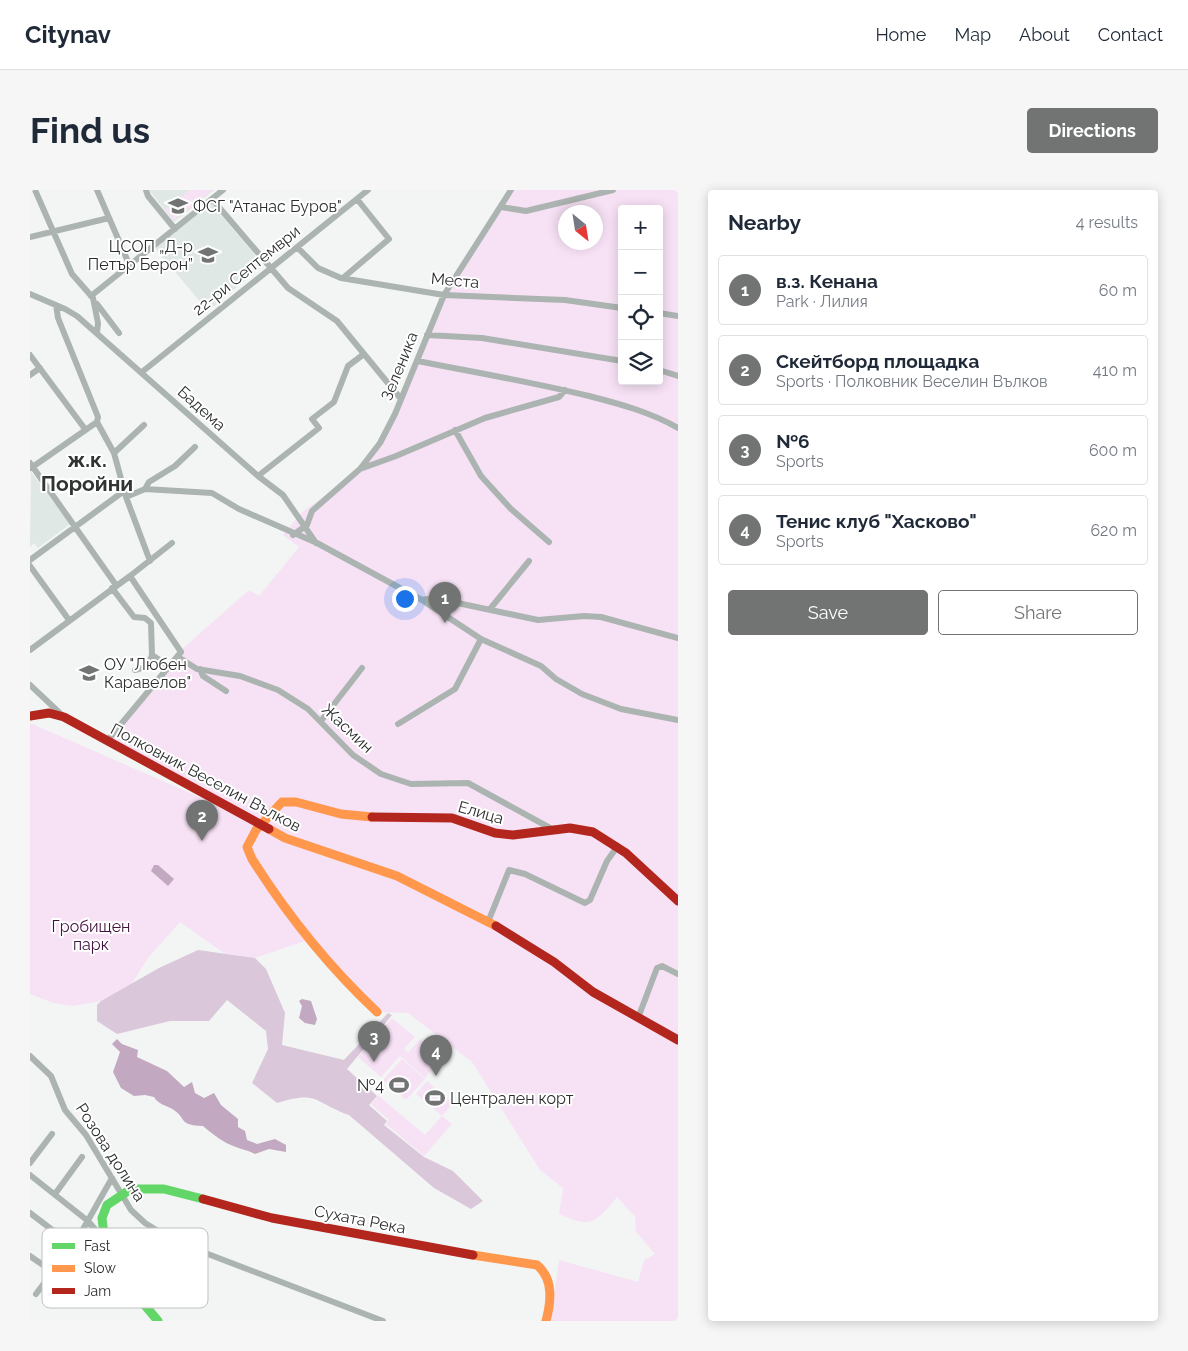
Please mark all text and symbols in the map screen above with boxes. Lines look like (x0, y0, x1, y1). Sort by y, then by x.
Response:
text: Citynav (25, 20, 111, 49)
text: Home (875, 24, 926, 45)
text: Map (954, 24, 991, 45)
text: About (1019, 24, 1070, 45)
text: Contact (1098, 24, 1163, 45)
button: Directions (1027, 108, 1158, 153)
text: Find us (30, 110, 150, 151)
school or university icon: ФСГ "Атанас Буров" (167, 195, 189, 217)
place label: ФСГ "Атанас Буров" (193, 197, 342, 216)
north arrow (558, 205, 603, 250)
map controls (618, 205, 663, 385)
button: + (618, 205, 663, 250)
text: Nearby (728, 210, 801, 235)
text: 4 results (1076, 213, 1138, 232)
street label: 22-ри Септември (189, 221, 304, 319)
place label: ЦСОП „Д-р Петър Берон” (88, 237, 193, 274)
school or university icon: ЦСОП „Д-р Петър Берон” (197, 244, 219, 266)
button: − (618, 250, 663, 295)
street label: Места (430, 269, 480, 292)
text: в.з. Кенана (776, 270, 878, 292)
text: 1 (741, 281, 749, 300)
text: 60 m (1099, 281, 1137, 300)
text: Park · Лилия (776, 292, 868, 311)
button: locate (618, 295, 663, 340)
street label: Зеленика (377, 329, 422, 403)
button: layers (618, 340, 663, 385)
text: Скейтборд площадка (776, 350, 979, 372)
text: 2 (740, 361, 750, 380)
text: 410 m (1093, 361, 1137, 380)
text: Sports · Полковник Веселин Вълков (776, 372, 1048, 391)
street label: Бадема (174, 382, 229, 435)
text: №6 (776, 430, 809, 452)
text: 3 (741, 441, 749, 460)
text: 600 m (1089, 441, 1137, 460)
district label: ж.к. Поройни (41, 447, 133, 496)
text: Sports (776, 452, 824, 471)
text: Тенис клуб "Хасково" (776, 510, 977, 532)
text: 4 (740, 521, 750, 540)
text: 620 m (1090, 521, 1137, 540)
text: Sports (776, 532, 824, 551)
pin: 1 (429, 582, 461, 623)
your location (392, 586, 418, 612)
button: Save (728, 590, 928, 635)
button: Share (938, 590, 1138, 635)
place label: ОУ "Любен Каравелов" (104, 655, 191, 692)
school or university icon: ОУ "Любен Каравелов" (78, 662, 100, 684)
street label: Жасмин (318, 700, 377, 757)
street label: Полковник Веселин Вълков (107, 719, 304, 836)
street label: Елица (456, 797, 506, 828)
pin: 2 (186, 800, 218, 841)
park label: Гробищен парк (52, 917, 130, 954)
pin: 3 (358, 1021, 390, 1062)
pin: 4 (420, 1035, 452, 1076)
sports icon: №4 (388, 1074, 410, 1096)
place label: №4 (357, 1076, 384, 1095)
sports icon: Централен корт (424, 1087, 446, 1109)
place label: Централен корт (450, 1089, 574, 1108)
street label: Розова долина (72, 1100, 149, 1205)
street label: Сухата Река (312, 1201, 407, 1238)
legend (42, 1228, 208, 1308)
text: Fast (84, 1238, 111, 1254)
text: Slow (84, 1260, 116, 1276)
text: Jam (84, 1283, 111, 1299)

